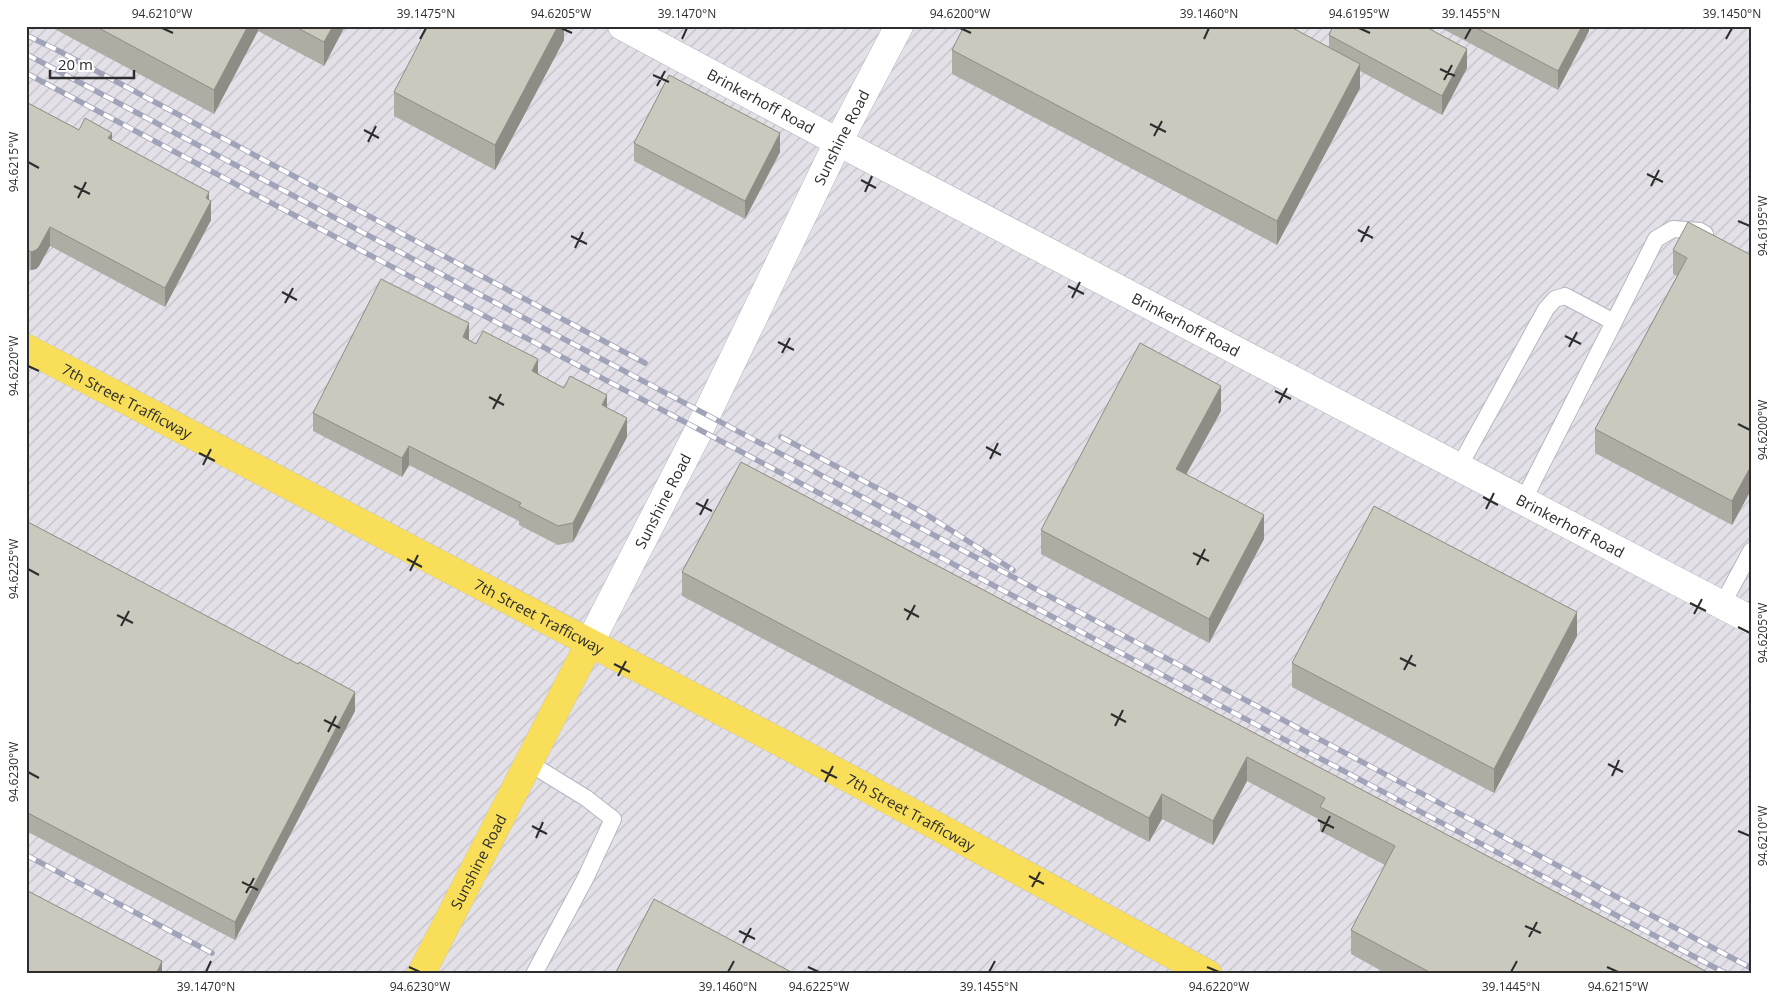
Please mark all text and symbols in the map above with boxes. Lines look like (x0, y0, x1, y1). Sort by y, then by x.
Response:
text: 94.6210°W (132, 5, 192, 22)
text: 39.1475°N (397, 5, 455, 22)
text: 94.6205°W (531, 5, 591, 22)
text: 39.1470°N (658, 5, 716, 22)
text: 94.6200°W (930, 5, 990, 22)
text: 39.1460°N (1180, 5, 1238, 22)
text: 94.6195°W (1329, 5, 1389, 22)
text: 39.1455°N (1442, 5, 1500, 22)
text: 39.1450°N (1703, 5, 1761, 22)
scale bar (50, 48, 134, 80)
text: 20 m (58, 54, 93, 74)
street label: Brinkerhoff Road (704, 64, 819, 138)
street label: Sunshine Road (809, 86, 874, 188)
text: 94.6215°W (5, 132, 22, 192)
text: 94.6195°W (1754, 196, 1771, 256)
street label: Brinkerhoff Road (1128, 288, 1244, 361)
text: 94.6220°W (5, 336, 22, 396)
street label: 7th Street Trafficway (58, 359, 196, 443)
text: 94.6200°W (1754, 400, 1771, 460)
street label: Sunshine Road (630, 450, 695, 552)
street label: Brinkerhoff Road (1513, 489, 1628, 562)
text: 94.6225°W (5, 539, 22, 599)
street label: 7th Street Trafficway (471, 574, 608, 659)
text: 94.6205°W (1754, 603, 1771, 663)
text: 94.6230°W (5, 742, 22, 802)
street label: 7th Street Trafficway (843, 769, 979, 856)
text: 94.6210°W (1754, 806, 1771, 866)
street label: Sunshine Road (446, 811, 511, 913)
text: 39.1470°N (177, 978, 235, 995)
text: 94.6230°W (390, 978, 450, 995)
text: 39.1460°N (699, 978, 757, 995)
text: 94.6225°W (789, 978, 849, 995)
text: 39.1455°N (960, 978, 1018, 995)
text: 94.6220°W (1189, 978, 1249, 995)
text: 39.1445°N (1482, 978, 1540, 995)
text: 94.6215°W (1588, 978, 1648, 995)

